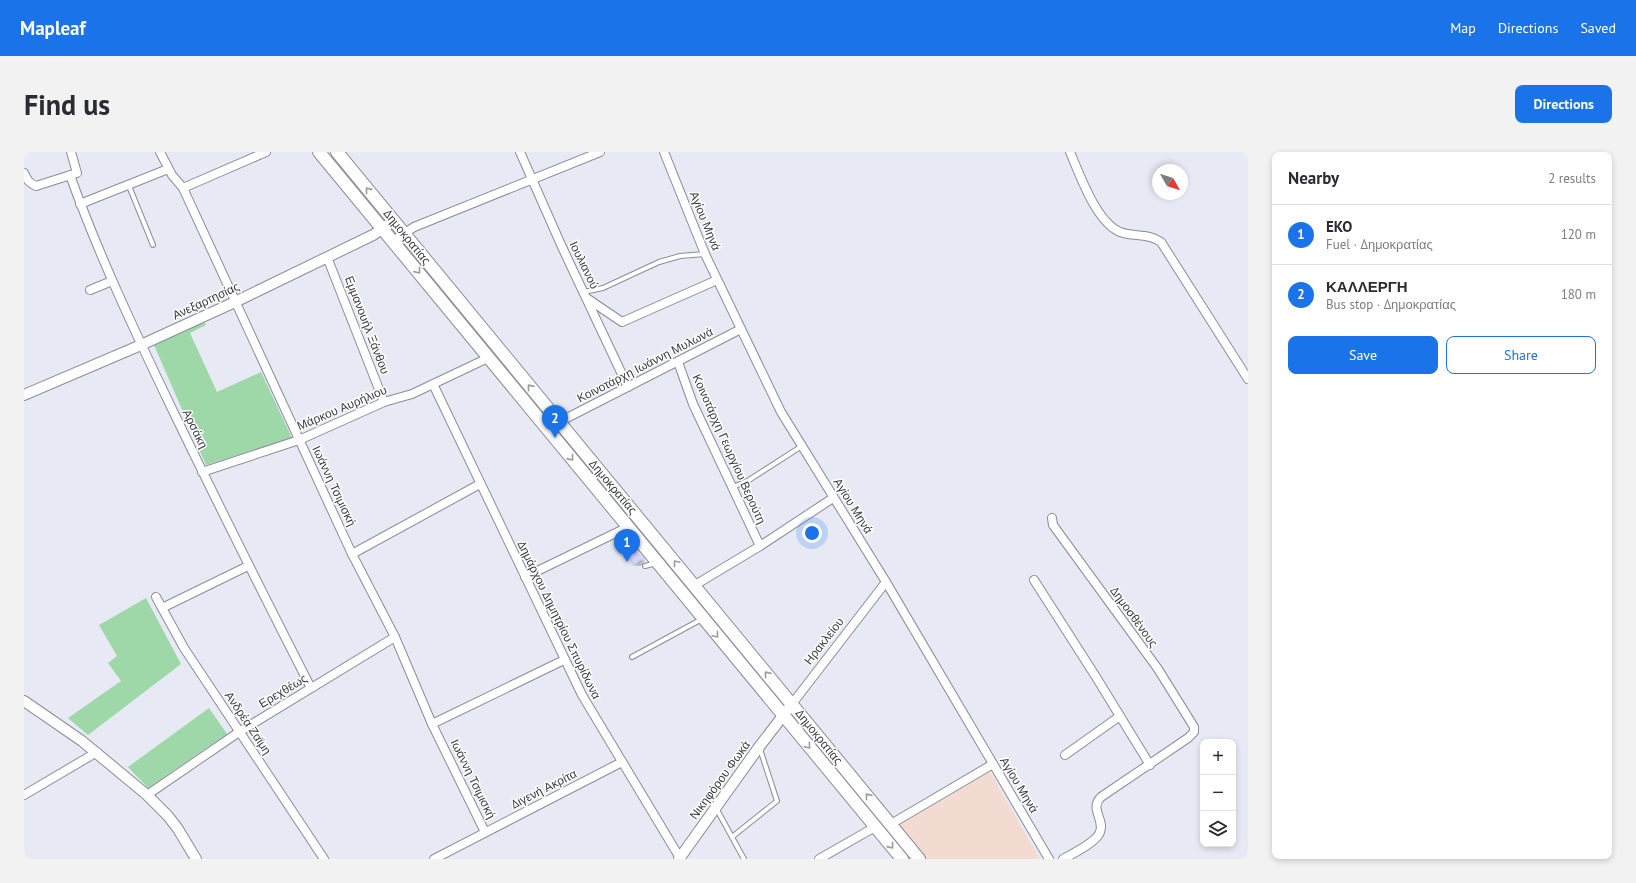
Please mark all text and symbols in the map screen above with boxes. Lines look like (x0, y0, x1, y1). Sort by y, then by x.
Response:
text: Mapleaf (20, 16, 86, 40)
text: Map (1450, 19, 1476, 37)
text: Directions (1498, 19, 1558, 37)
text: Saved (1580, 19, 1616, 37)
button: Directions (1515, 85, 1612, 123)
text: Find us (24, 86, 110, 123)
north arrow (1152, 164, 1188, 200)
text: Nearby (1288, 167, 1339, 189)
text: 2 results (1548, 170, 1596, 187)
one-way arrow (366, 187, 373, 195)
street label: Αγίου Μηνά (687, 189, 724, 253)
street label: Δημοκρατίας (381, 206, 434, 267)
text: EKO (1326, 217, 1352, 236)
text: 1 (1297, 226, 1305, 243)
text: 120 m (1561, 226, 1596, 243)
text: Fuel · Δημοκρατίας (1326, 236, 1433, 253)
street label: Ιουλιανού (566, 238, 602, 291)
one-way arrow (413, 267, 420, 274)
street label: Εμμανουήλ Ξάνθου (342, 274, 393, 376)
text: ΚΑΛΛΕΡΓΗ (1326, 277, 1408, 296)
street label: Ανεξαρτησίας (170, 278, 242, 323)
text: 2 (1297, 286, 1305, 303)
text: 180 m (1561, 286, 1596, 303)
text: Bus stop · Δημοκρατίας (1326, 296, 1456, 313)
street label: Κοινοτάρχη Ιωάννη Μυλωνά (574, 324, 715, 405)
button: Save (1288, 336, 1438, 374)
button: Share (1446, 336, 1596, 374)
street label: Κοινοτάρχη Γεωργίου Βερούτη (690, 372, 769, 526)
street label: Μάρκου Αυρήλιου (295, 382, 389, 433)
one-way arrow (528, 384, 535, 392)
pin: 2 (542, 405, 568, 438)
street label: Αρσάκη (180, 407, 211, 451)
street label: Ιωάννη Τσιμισκή (309, 443, 360, 528)
one-way arrow (567, 454, 574, 461)
street label: Δημοκρατίας (586, 456, 641, 517)
street label: Αγίου Μηνά (830, 475, 876, 536)
your location (802, 523, 822, 543)
pin: 1 (614, 529, 640, 562)
street label: Δημάρχου Δημητρίου Σπυρίδωνα (515, 538, 604, 701)
one-way arrow (673, 560, 680, 567)
street label: Δημοσθένους (1107, 583, 1162, 650)
street label: Ηρακλείου (801, 614, 847, 667)
one-way arrow (711, 630, 718, 637)
street label: Ερεχθέως (256, 670, 310, 711)
one-way arrow (765, 671, 772, 678)
street label: Ανδρέα Ζαϊμη (222, 688, 275, 757)
street label: Δημοκρατίας (793, 706, 846, 767)
street label: Ιωάννη Τσιμισκή (448, 736, 499, 821)
street label: Νικηφόρου Φωκά (686, 737, 753, 822)
map controls (1200, 739, 1236, 847)
button: + (1200, 739, 1236, 775)
one-way arrow (804, 741, 811, 749)
street label: Αγίου Μηνά (997, 754, 1042, 815)
street label: Διγενή Ακρίτα (508, 766, 579, 812)
button: − (1200, 775, 1236, 811)
one-way arrow (866, 794, 873, 801)
button: layers (1200, 811, 1236, 847)
one-way arrow (887, 842, 894, 849)

